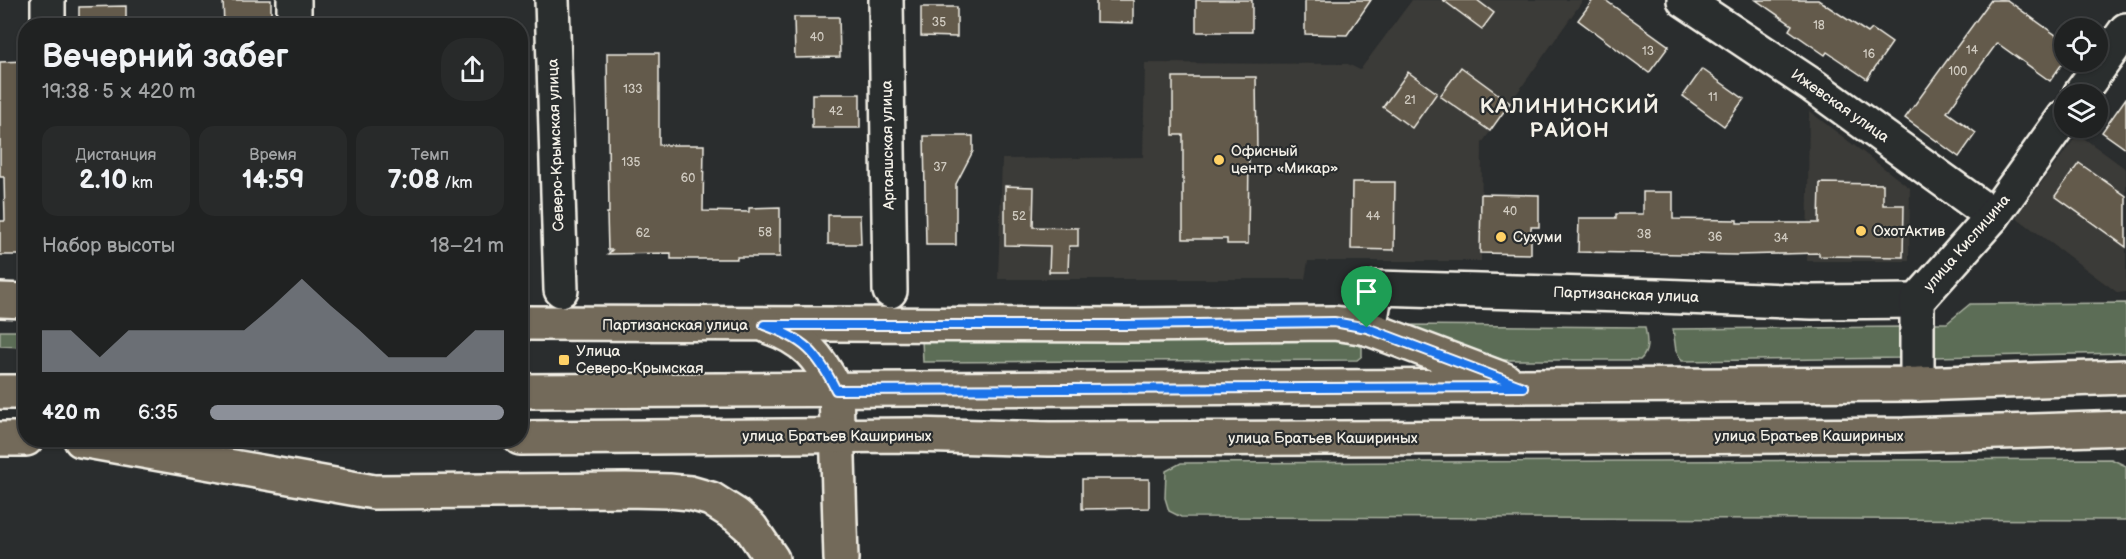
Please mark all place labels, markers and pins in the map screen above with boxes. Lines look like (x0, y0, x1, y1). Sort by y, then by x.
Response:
place label: Офисный центр «Микар» (1231, 142, 1338, 178)
marker: Офисный центр «Микар» (1212, 153, 1226, 167)
place label: ОхотАктив (1873, 222, 1945, 241)
marker: ОхотАктив (1854, 224, 1868, 238)
place label: Сухуми (1513, 228, 1562, 247)
marker: Сухуми (1494, 230, 1508, 244)
pin (1341, 266, 1392, 328)
place label: Улица Северо-Крымская (576, 342, 704, 378)
marker: Улица Северо-Крымская (557, 353, 571, 367)

